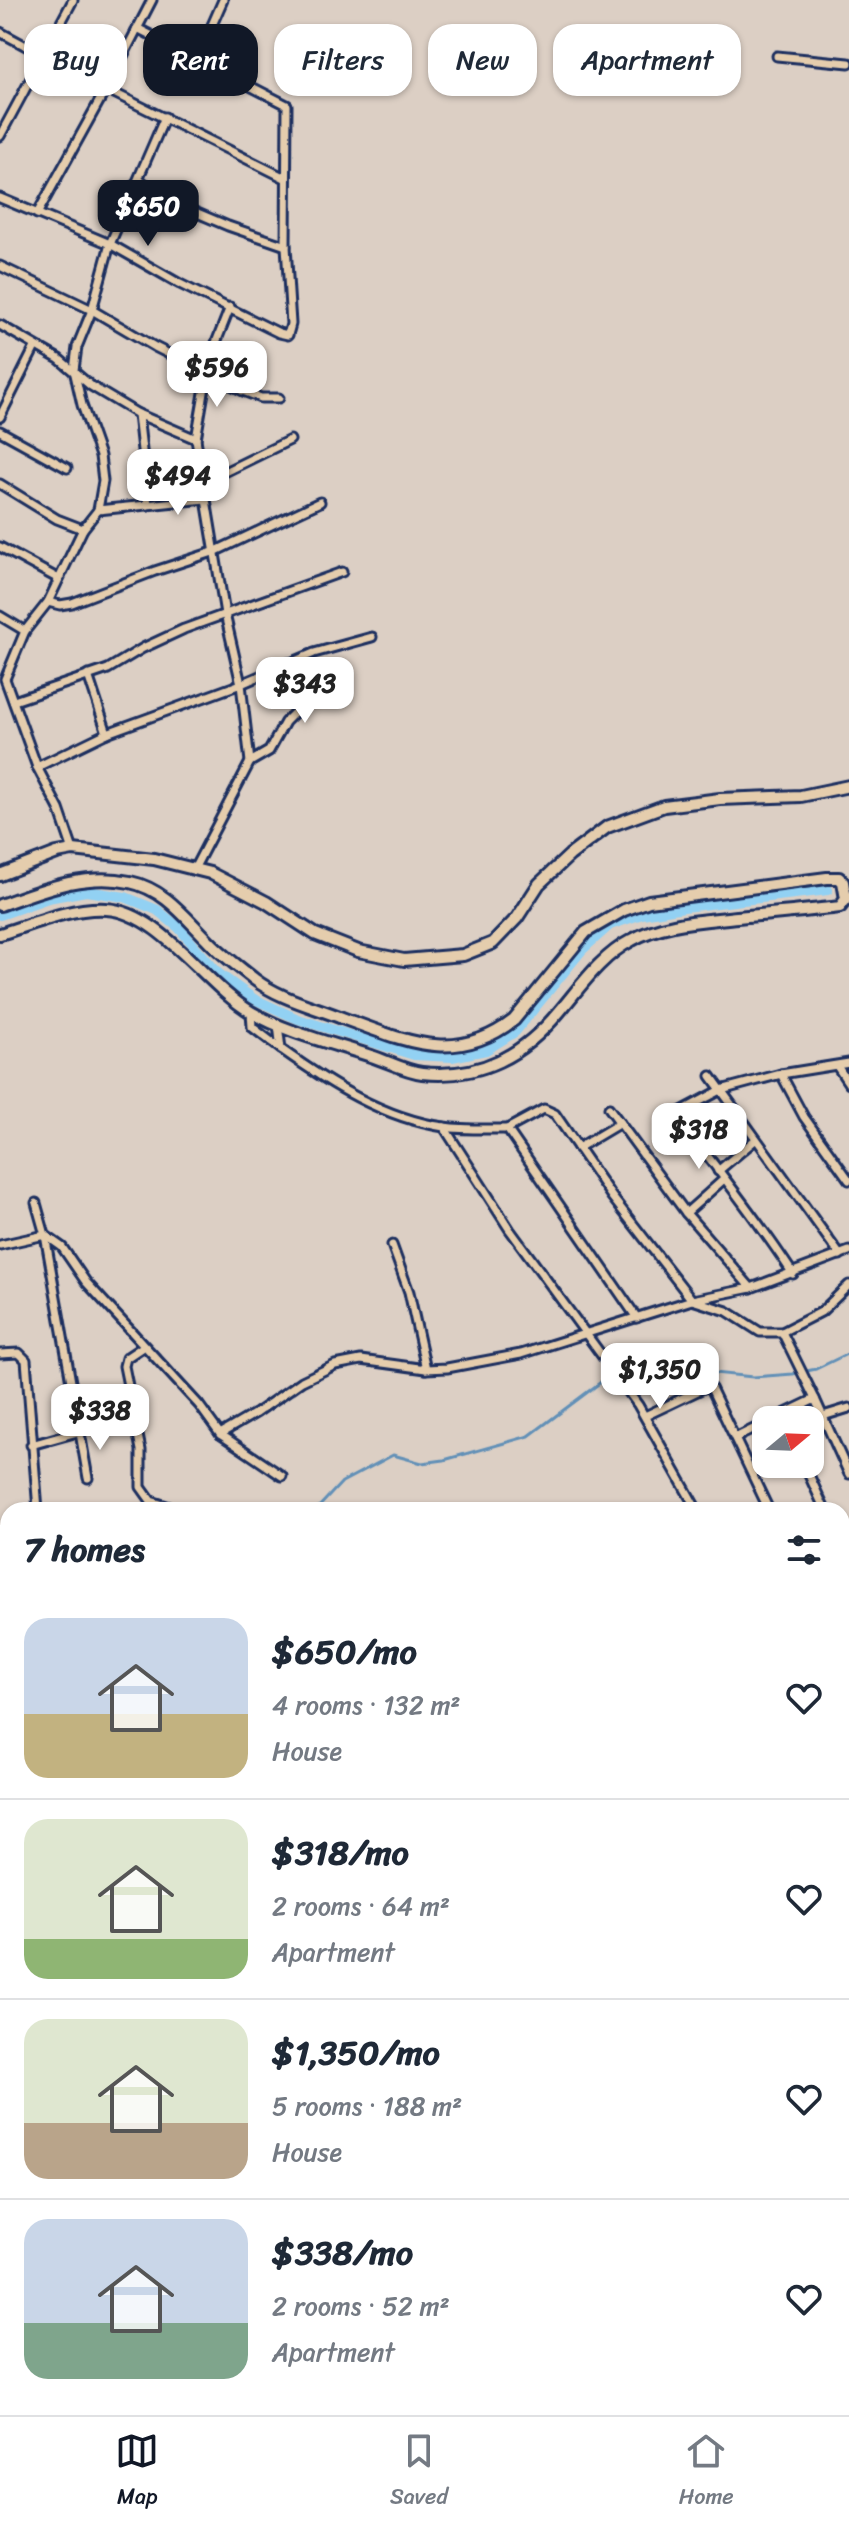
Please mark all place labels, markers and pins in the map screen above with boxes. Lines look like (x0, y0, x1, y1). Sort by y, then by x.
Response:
pin: $650 (101, 180, 195, 248)
pin: $596 (170, 341, 264, 409)
pin: $494 (131, 449, 225, 517)
pin: $343 (258, 657, 352, 725)
pin: $318 (652, 1103, 746, 1171)
pin: $1,350 (595, 1343, 725, 1411)
pin: $338 (53, 1384, 147, 1452)

